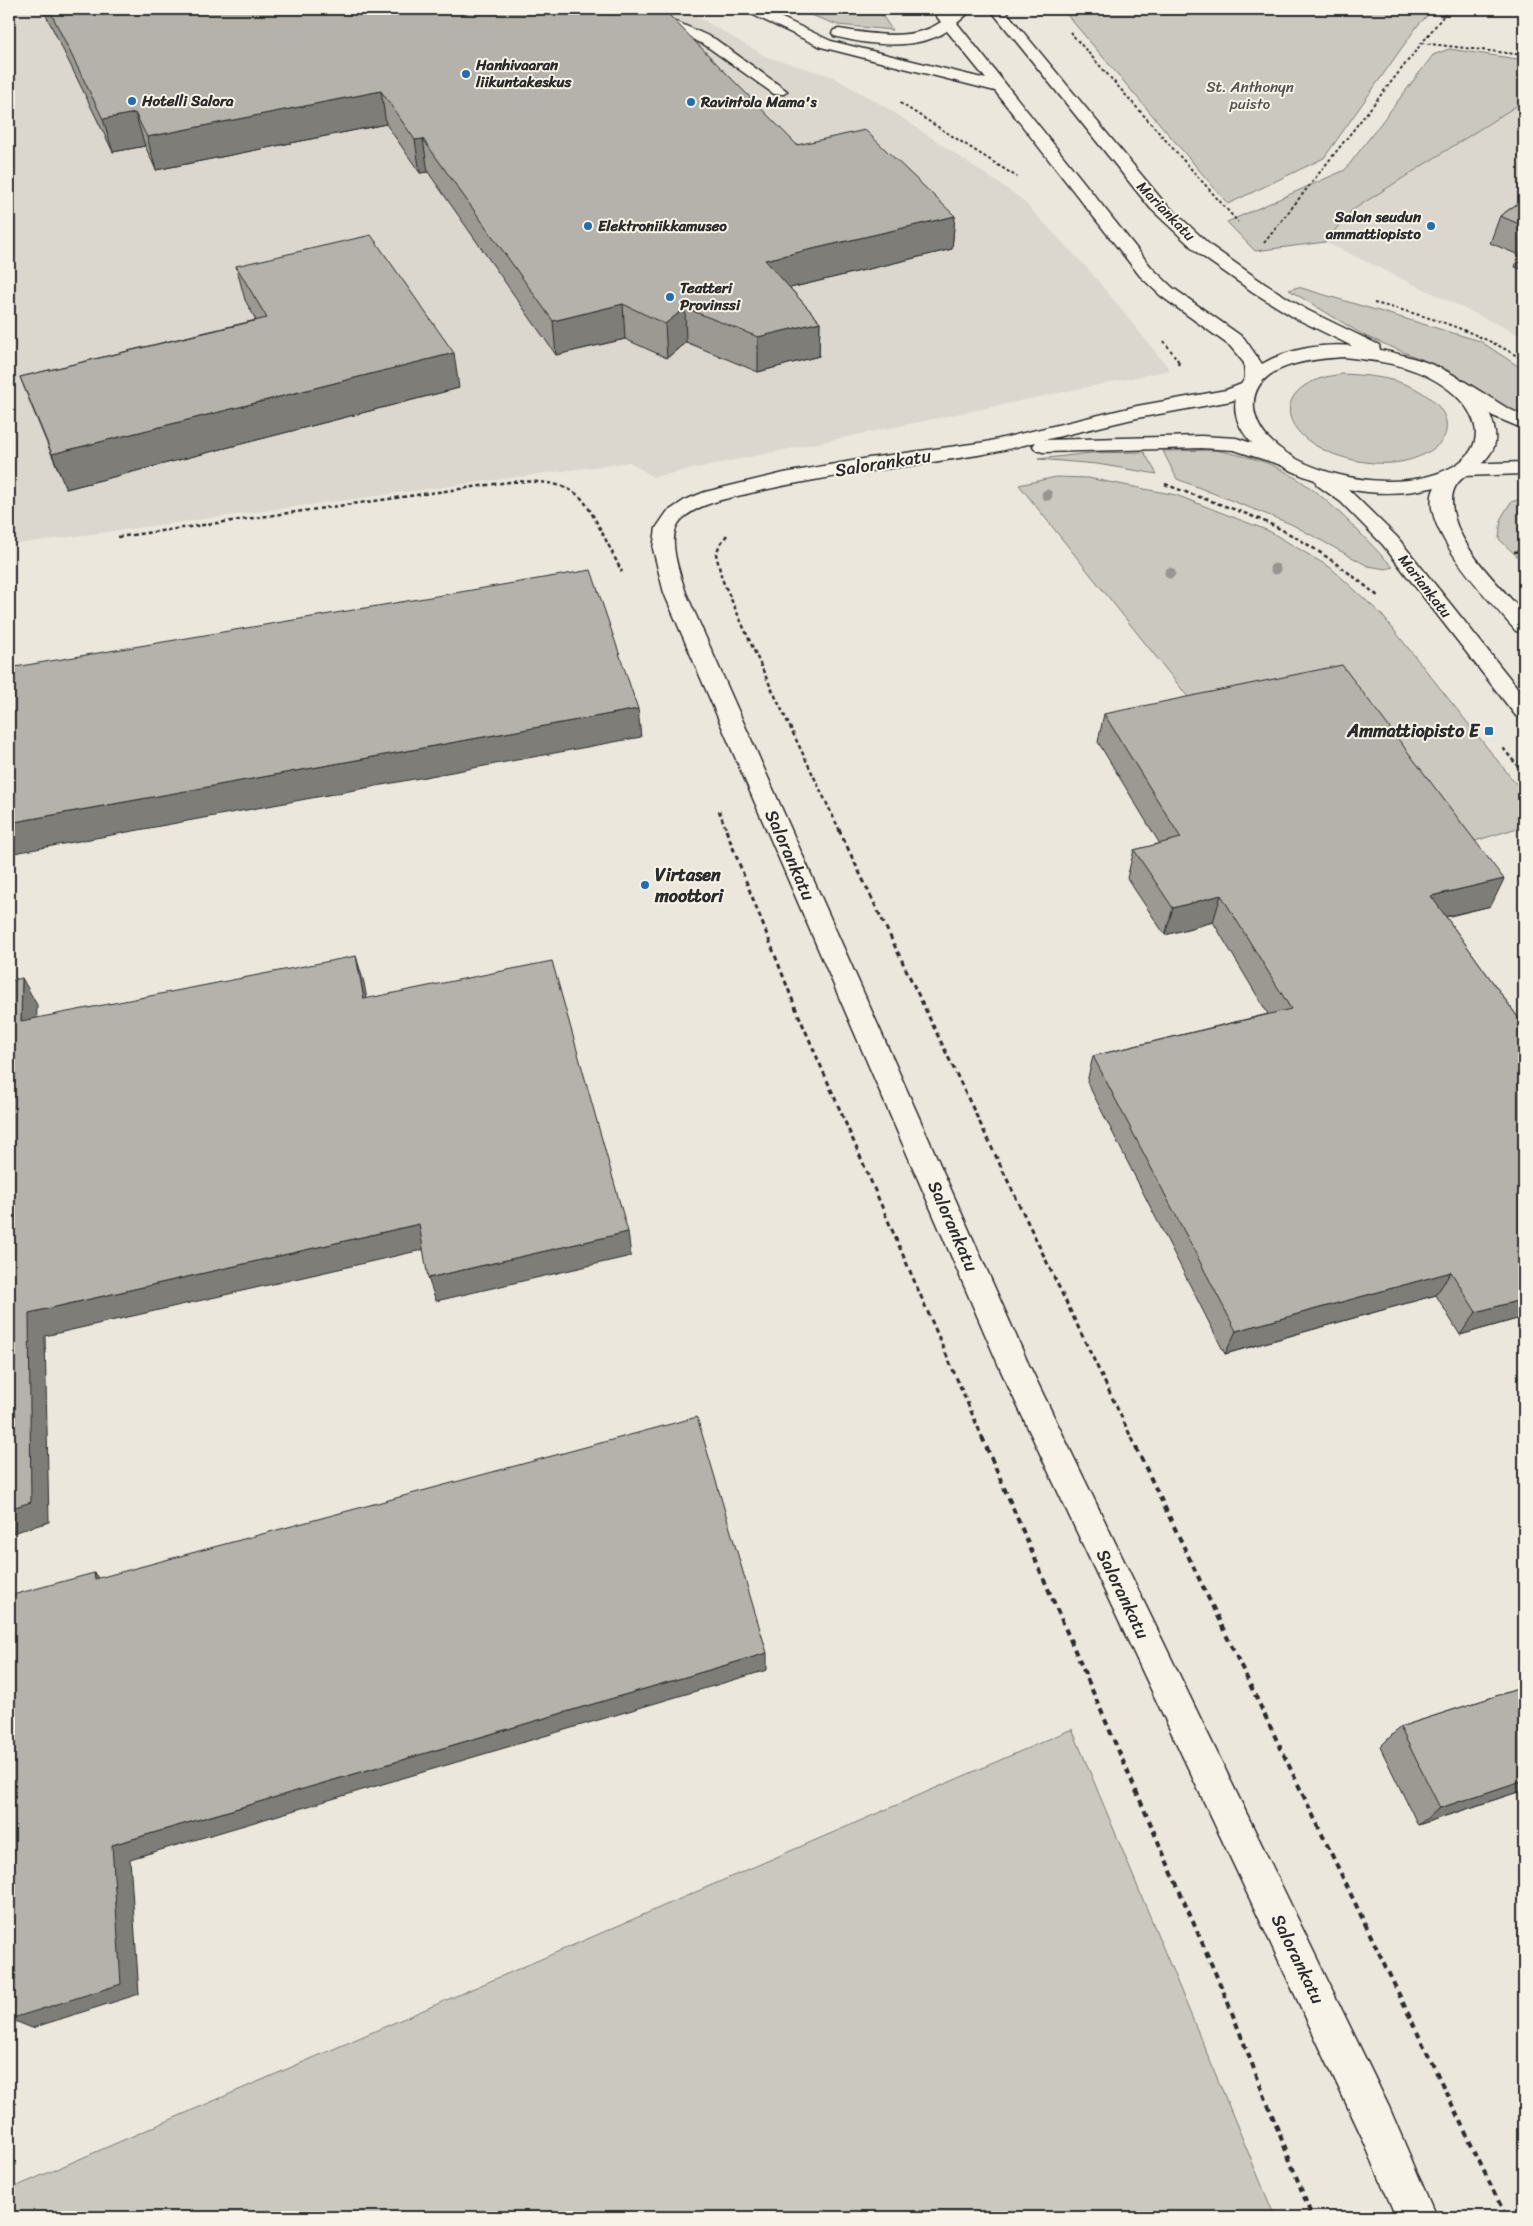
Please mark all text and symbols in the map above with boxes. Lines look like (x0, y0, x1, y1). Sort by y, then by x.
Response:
place label: Hanhivaaran liikuntakeskus (475, 52, 573, 95)
marker: Hanhivaaran liikuntakeskus (460, 68, 472, 80)
park label: St. Anthonyn puisto (1206, 74, 1294, 117)
place label: Hotelli Salora (141, 88, 234, 114)
place label: Ravintola Mama's (700, 89, 817, 115)
marker: Hotelli Salora (126, 95, 138, 107)
marker: Ravintola Mama's (685, 96, 697, 108)
street label: Mariankatu (1130, 175, 1202, 247)
place label: Salon seudun ammattiopisto (1325, 204, 1422, 247)
place label: Elektroniikkamuseo (598, 213, 727, 239)
marker: Elektroniikkamuseo (582, 220, 594, 232)
marker: Salon seudun ammattiopisto (1425, 220, 1437, 232)
place label: Teatteri Provinssi (680, 275, 741, 318)
marker: Teatteri Provinssi (664, 291, 676, 303)
street label: Salorankatu (833, 440, 934, 486)
street label: Mariankatu (1391, 548, 1459, 624)
place label: Ammattiopisto E (1346, 715, 1481, 747)
marker: Ammattiopisto E (1483, 725, 1495, 737)
street label: Salorankatu (756, 804, 824, 906)
place label: Virtasen moottori (654, 859, 724, 912)
marker: Virtasen moottori (639, 879, 651, 891)
street label: Salorankatu (919, 1175, 987, 1277)
street label: Salorankatu (1087, 1543, 1159, 1645)
street label: Salorankatu (1262, 1908, 1334, 2010)

